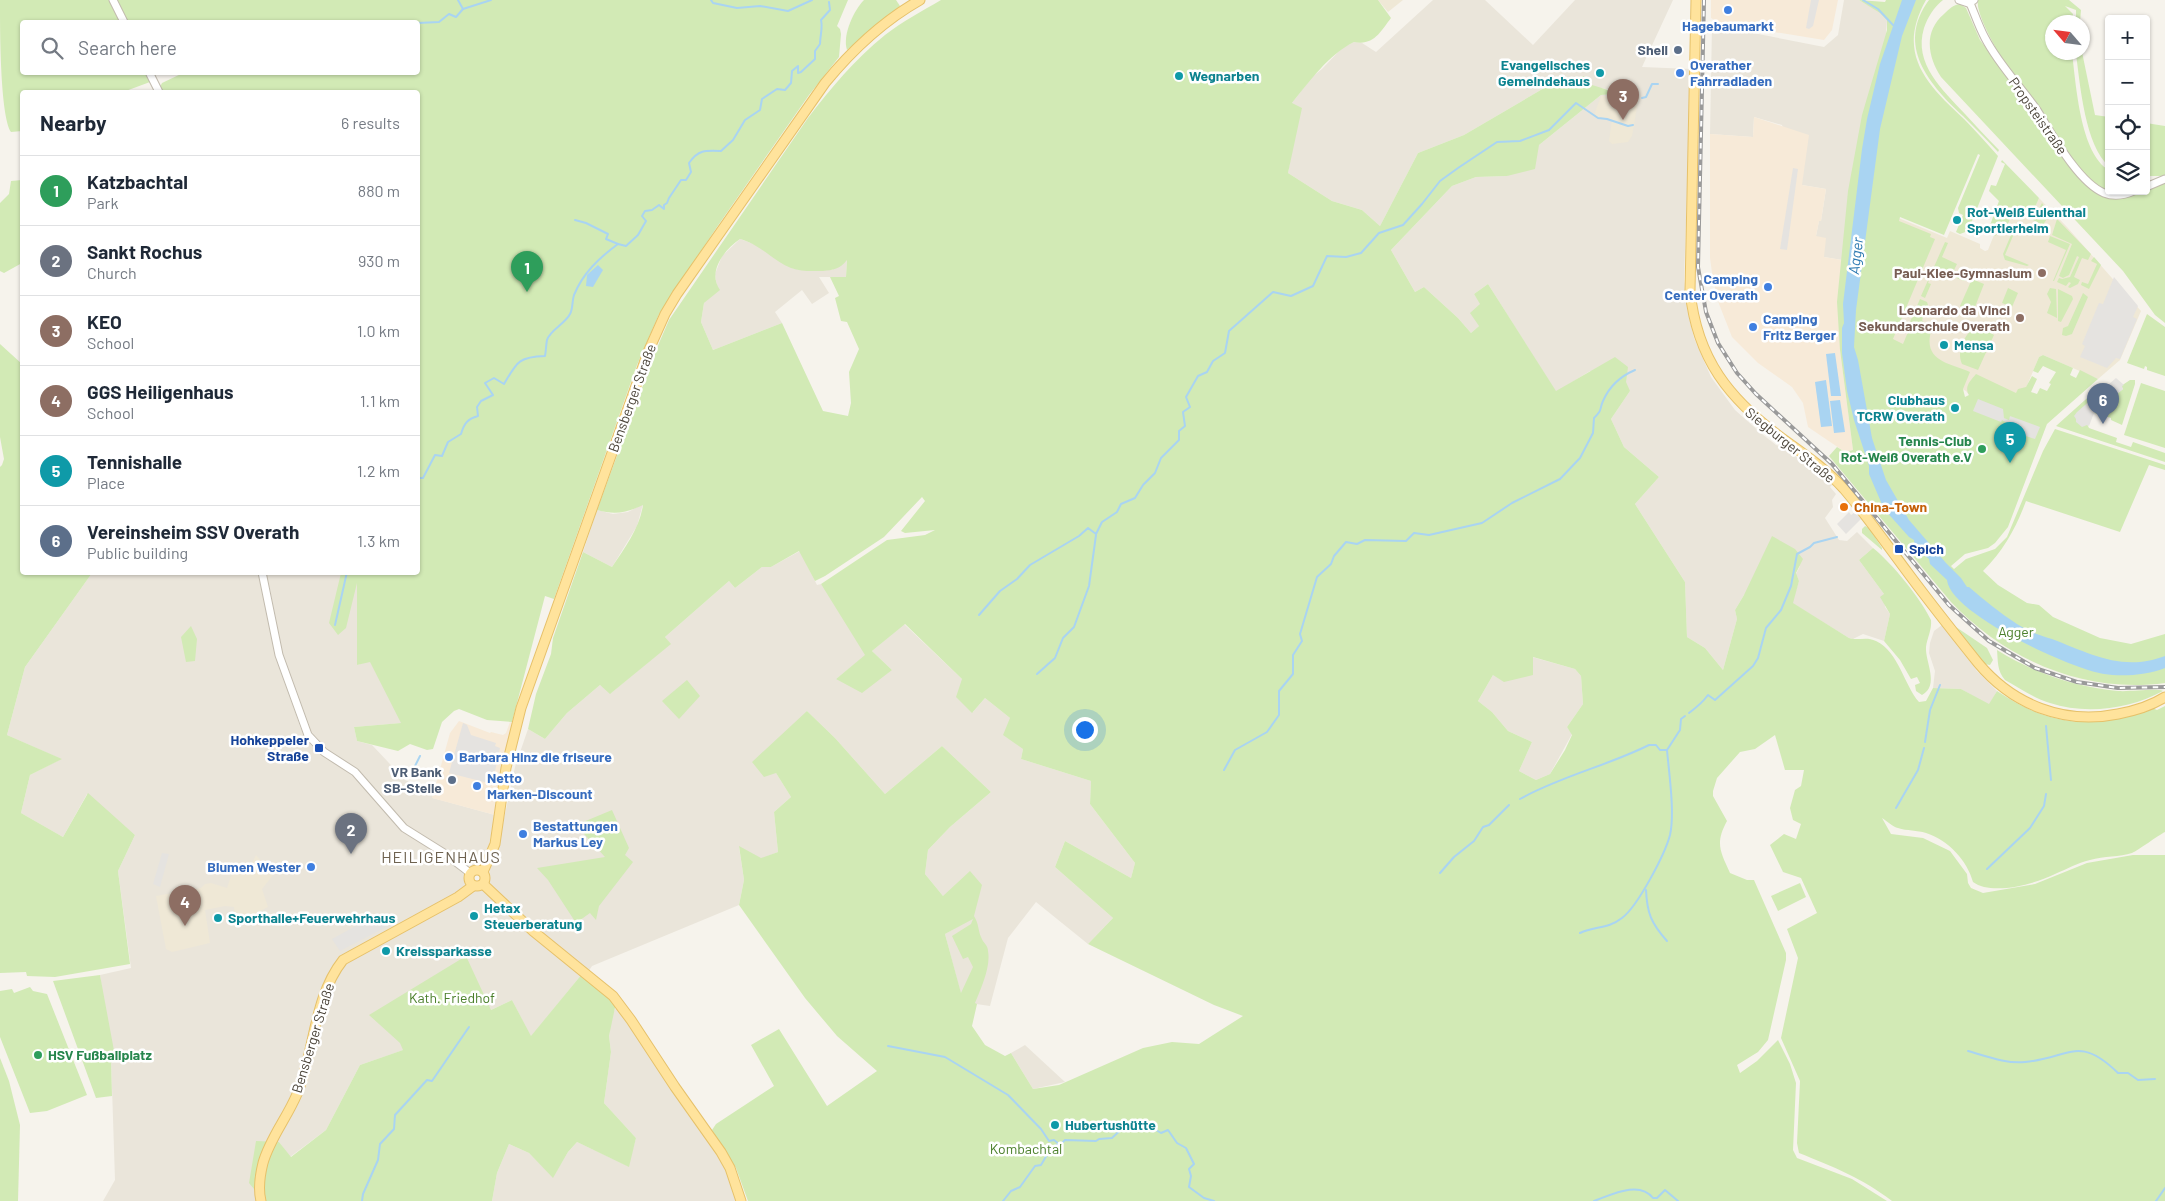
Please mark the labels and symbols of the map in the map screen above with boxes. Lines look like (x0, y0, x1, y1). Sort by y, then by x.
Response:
marker: Hagebaumarkt (1722, 4, 1734, 16)
north arrow (2045, 15, 2090, 60)
place label: Hagebaumarkt (1682, 17, 1774, 34)
place label: Shell (1638, 41, 1668, 58)
marker: Shell (1672, 44, 1684, 56)
place label: Evangelisches Gemeindehaus (1498, 56, 1590, 89)
place label: Overather Fahrradladen (1690, 56, 1772, 89)
place label: Wegnarben (1189, 67, 1259, 84)
marker: Evangelisches Gemeindehaus (1594, 67, 1606, 79)
marker: Overather Fahrradladen (1674, 67, 1686, 79)
marker: Wegnarben (1173, 70, 1185, 82)
street label: Propsteistraße (2005, 74, 2071, 158)
pin: 3 (1607, 79, 1639, 120)
place label: Rot-Weiß Eulenthal Sportlerheim (1967, 203, 2086, 236)
marker: Rot-Weiß Eulenthal Sportlerheim (1951, 214, 1963, 226)
water label: Agger (1844, 236, 1866, 275)
pin: 1 (511, 251, 543, 292)
place label: Paul-Klee-Gymnasium (1894, 264, 2032, 281)
marker: Paul-Klee-Gymnasium (2036, 267, 2048, 279)
place label: Camping Center Overath (1665, 270, 1758, 303)
marker: Camping Center Overath (1762, 281, 1774, 293)
place label: Leonardo da Vinci Sekundarschule Overath (1858, 301, 2010, 334)
place label: Camping Fritz Berger (1763, 310, 1837, 343)
marker: Leonardo da Vinci Sekundarschule Overath (2014, 312, 2026, 324)
marker: Camping Fritz Berger (1747, 321, 1759, 333)
place label: Mensa (1954, 336, 1994, 353)
marker: Mensa (1938, 339, 1950, 351)
street label: Bensberger Straße (604, 341, 659, 454)
pin: 6 (2087, 383, 2119, 424)
place label: Clubhaus TCRW Overath (1857, 391, 1945, 424)
marker: Clubhaus TCRW Overath (1949, 402, 1961, 414)
street label: Siegburger Straße (1742, 403, 1839, 486)
pin: 5 (1994, 422, 2026, 463)
place label: Tennis-Club Rot-Weiß Overath e.V (1841, 432, 1972, 465)
marker: Tennis-Club Rot-Weiß Overath e.V (1976, 443, 1988, 455)
place label: China-Town (1854, 498, 1927, 515)
marker: China-Town (1838, 501, 1850, 513)
place label: Spich (1909, 540, 1944, 557)
marker: Spich (1893, 543, 1905, 555)
park label: Agger (1998, 623, 2034, 640)
your location (1072, 717, 1098, 743)
place label: Hohkeppeler Straße (230, 731, 310, 764)
marker: Hohkeppeler Straße (313, 742, 325, 754)
place label: Barbara Hinz die friseure (459, 748, 612, 765)
marker: Barbara Hinz die friseure (443, 751, 455, 763)
place label: VR Bank SB-Stelle (384, 763, 443, 796)
place label: Netto Marken-Discount (487, 769, 593, 802)
marker: VR Bank SB-Stelle (446, 774, 458, 786)
marker: Netto Marken-Discount (471, 780, 483, 792)
pin: 2 (335, 813, 367, 854)
place label: Bestattungen Markus Ley (533, 817, 618, 850)
marker: Bestattungen Markus Ley (517, 828, 529, 840)
district label: HEILIGENHAUS (381, 847, 501, 866)
place label: Blumen Wester (207, 858, 302, 875)
marker: Blumen Wester (305, 861, 317, 873)
pin: 4 (169, 885, 201, 926)
place label: Hetax Steuerberatung (484, 899, 582, 932)
place label: Sporthalle+Feuerwehrhaus (228, 909, 395, 926)
marker: Hetax Steuerberatung (468, 910, 480, 922)
marker: Sporthalle+Feuerwehrhaus (212, 912, 224, 924)
place label: Kreissparkasse (396, 942, 492, 959)
marker: Kreissparkasse (380, 945, 392, 957)
street label: Bensberger Straße (288, 981, 337, 1095)
park label: Kath. Friedhof (409, 989, 495, 1006)
place label: HSV Fußballplatz (48, 1046, 152, 1063)
marker: HSV Fußballplatz (32, 1049, 44, 1061)
place label: Hubertushütte (1065, 1116, 1156, 1133)
marker: Hubertushütte (1049, 1119, 1061, 1131)
park label: Kombachtal (990, 1140, 1062, 1157)

